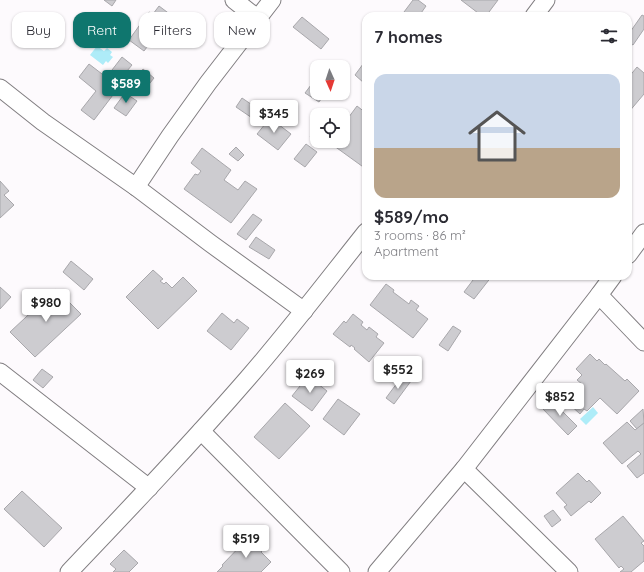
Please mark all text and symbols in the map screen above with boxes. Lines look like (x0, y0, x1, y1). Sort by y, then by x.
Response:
chip: Buy (12, 12, 65, 48)
chip: Rent (73, 12, 131, 48)
chip: Filters (139, 12, 206, 48)
chip: New (214, 12, 270, 48)
icon: filters (598, 25, 620, 47)
text: 7 homes (374, 26, 443, 47)
north arrow (310, 60, 350, 100)
map controls (310, 60, 350, 148)
pin: $589 (102, 70, 150, 104)
text: $589 (111, 75, 141, 91)
pin: $345 (250, 100, 298, 134)
icon: home (461, 100, 533, 172)
text: $345 (259, 105, 289, 121)
button: locate (310, 108, 350, 148)
text: $589/mo (374, 206, 449, 227)
text: 3 rooms · 86 m² (374, 227, 466, 243)
text: Apartment (374, 243, 439, 259)
pin: $980 (22, 289, 70, 323)
text: $980 (31, 294, 61, 310)
pin: $552 (374, 356, 422, 390)
pin: $269 (286, 360, 334, 394)
text: $552 (383, 361, 413, 377)
text: $269 (295, 365, 325, 381)
pin: $852 (536, 383, 584, 417)
text: $852 (545, 388, 575, 404)
pin: $519 (222, 525, 270, 559)
text: $519 (232, 530, 260, 546)

